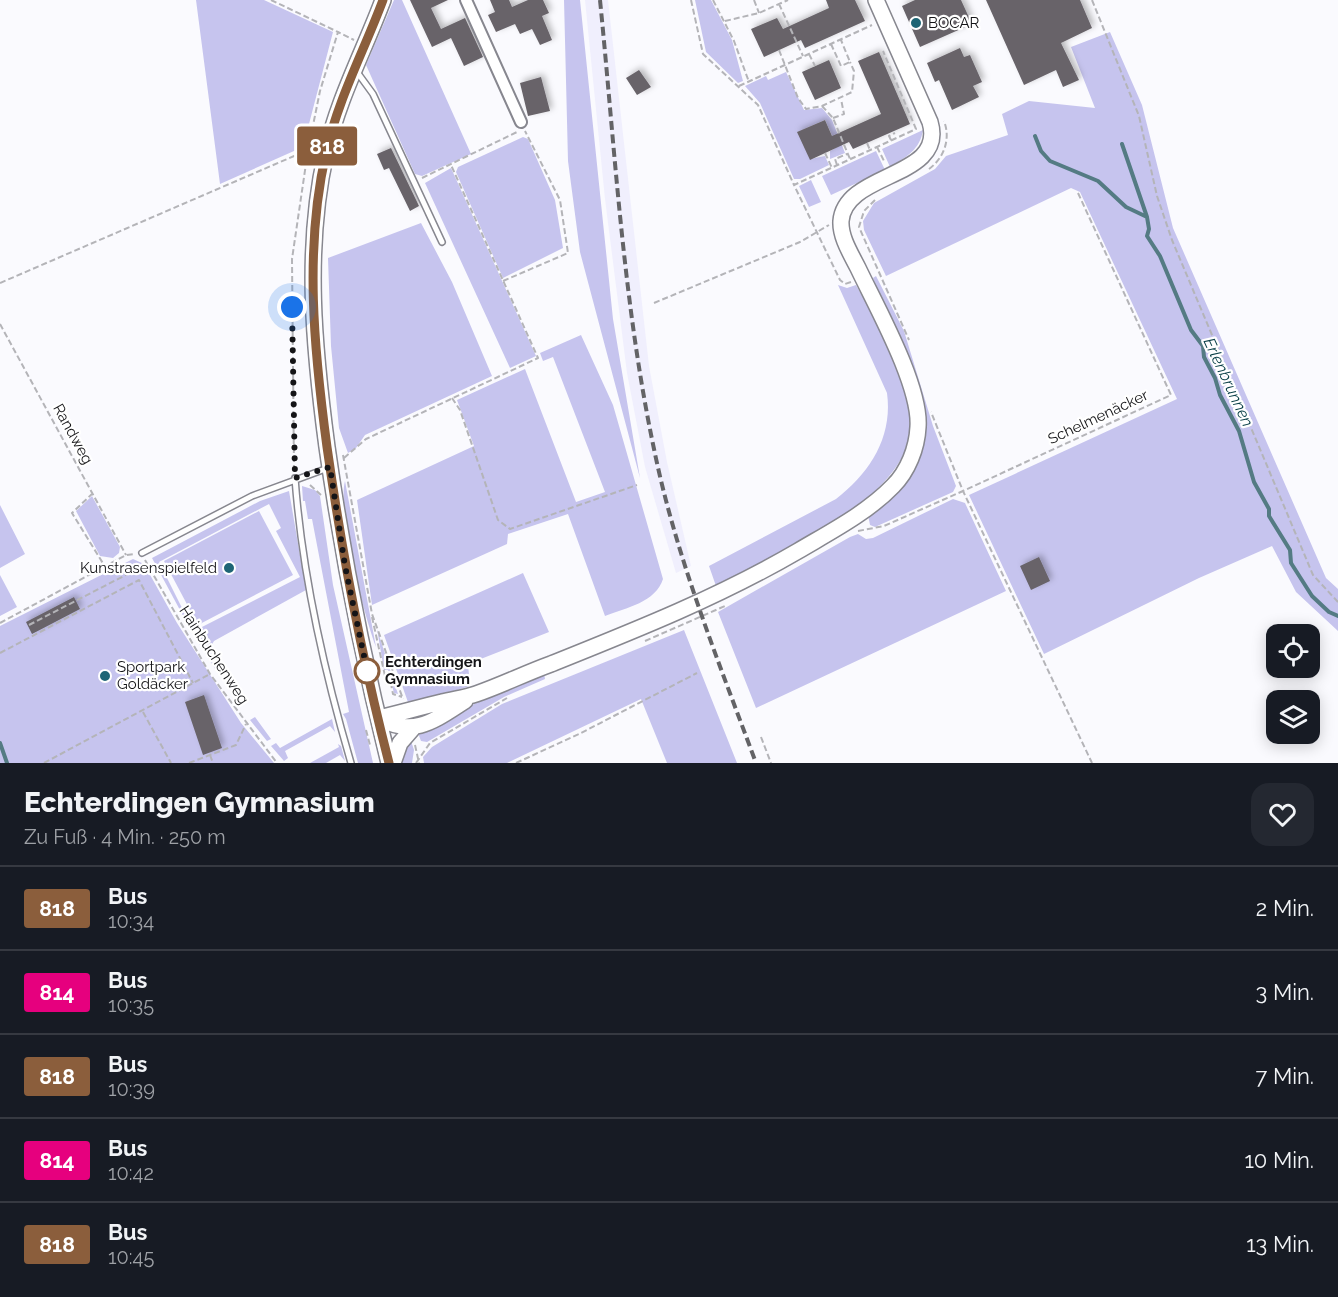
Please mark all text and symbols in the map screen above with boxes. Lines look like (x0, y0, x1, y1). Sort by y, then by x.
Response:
place label: BOCAR (928, 14, 980, 32)
marker: BOCAR (909, 16, 923, 30)
line badge: 818 (292, 126, 362, 166)
text: 818 (309, 134, 345, 159)
your location (277, 292, 307, 322)
water label: Erlenbrunnen (1200, 335, 1257, 430)
street label: Schelmenäcker (1045, 386, 1152, 448)
street label: Randweg (49, 401, 97, 467)
place label: Kunstrasenspielfeld (80, 559, 217, 577)
marker: Kunstrasenspielfeld (222, 561, 236, 575)
street label: Hainbuchenweg (175, 602, 253, 708)
map controls (1266, 624, 1320, 744)
button: locate (1266, 624, 1320, 678)
place label: Echterdingen Gymnasium (385, 653, 482, 688)
place label: Sportpark Goldäcker (117, 658, 189, 693)
marker: Echterdingen Gymnasium (354, 658, 380, 684)
marker: Sportpark Goldäcker (98, 669, 112, 683)
button: layers (1266, 690, 1320, 744)
button: heart (1251, 783, 1314, 846)
text: Echterdingen Gymnasium (24, 786, 375, 819)
text: Zu Fuß · 4 Min. · 250 m (24, 825, 226, 849)
text: Bus (108, 883, 147, 909)
text: 2 Min. (1256, 895, 1314, 921)
text: 818 (39, 896, 75, 921)
text: 10:34 (108, 909, 154, 933)
text: Bus (108, 967, 147, 993)
text: 3 Min. (1256, 979, 1314, 1005)
text: 814 (39, 980, 75, 1005)
text: 10:35 (108, 993, 154, 1017)
text: Bus (108, 1051, 147, 1077)
text: 7 Min. (1256, 1063, 1314, 1089)
text: 818 (39, 1064, 75, 1089)
text: 10:39 (108, 1077, 155, 1101)
text: Bus (108, 1135, 147, 1161)
text: 10 Min. (1244, 1147, 1314, 1173)
text: 814 (39, 1148, 75, 1173)
text: 10:42 (108, 1161, 154, 1185)
text: Bus (108, 1219, 147, 1245)
text: 13 Min. (1246, 1231, 1314, 1257)
text: 818 (39, 1232, 75, 1257)
text: 10:45 (108, 1245, 154, 1269)

